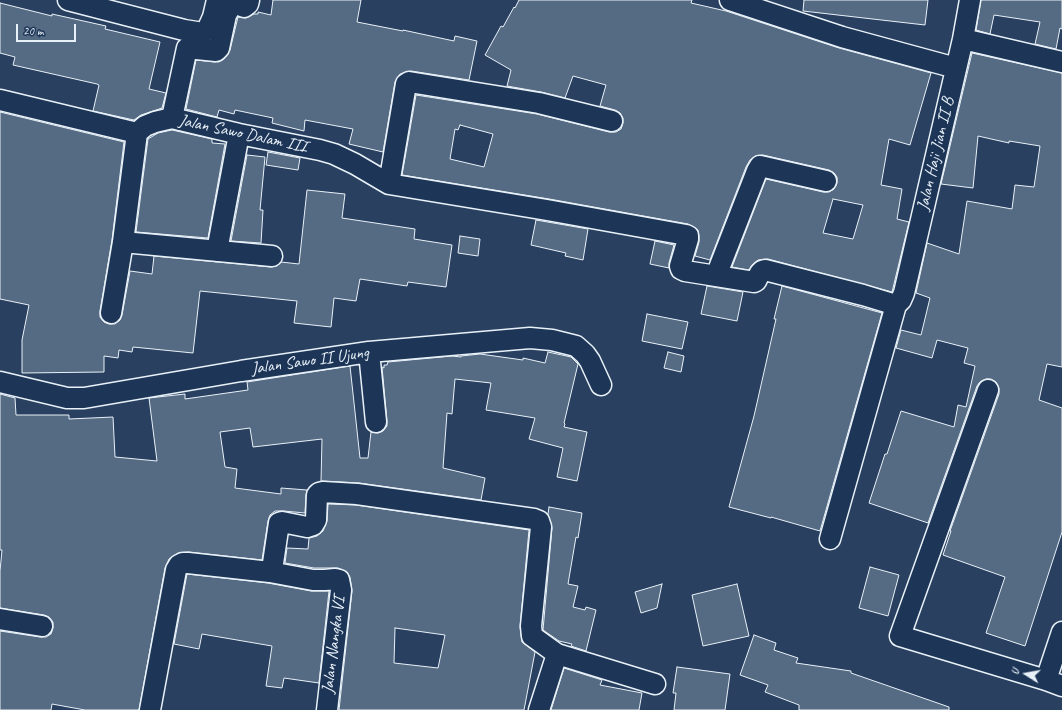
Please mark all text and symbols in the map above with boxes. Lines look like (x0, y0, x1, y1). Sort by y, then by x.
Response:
scale bar (18, 16, 78, 42)
text: 20 m (23, 23, 43, 39)
street label: Jalan Haji Jian II B (913, 95, 959, 213)
street label: Jalan Sawo Dalam III (177, 110, 309, 158)
street label: Jalan Sawo II Ujung (250, 343, 370, 379)
street label: Jalan Nangka VI (318, 595, 350, 695)
north arrow (1006, 654, 1046, 694)
text: U (1007, 668, 1022, 676)

